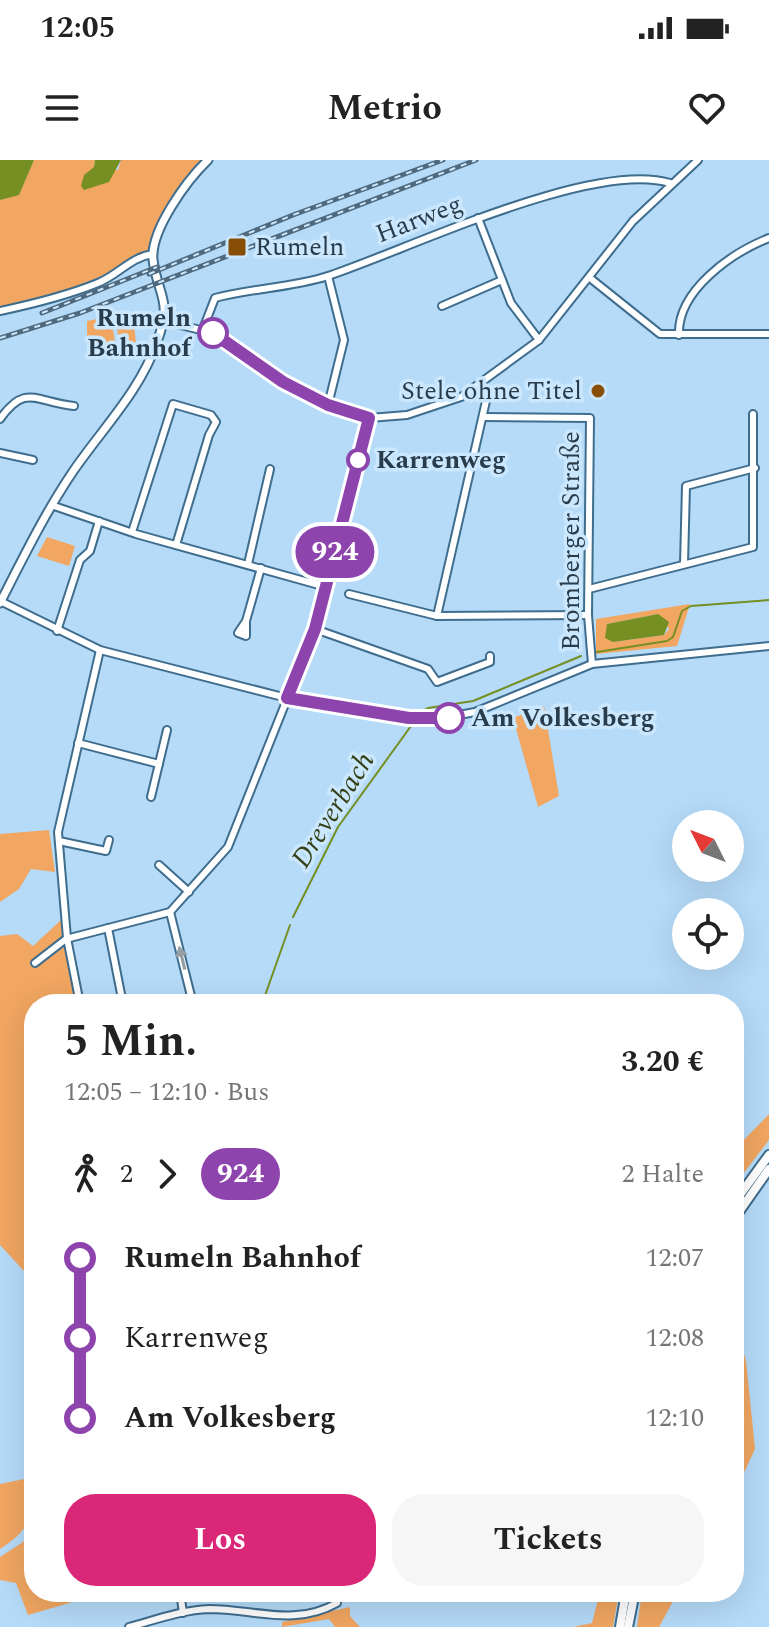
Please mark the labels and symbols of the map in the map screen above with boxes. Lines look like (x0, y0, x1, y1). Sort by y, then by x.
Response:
street label: Harweg (370, 184, 468, 254)
place label: Rumeln (255, 227, 345, 267)
marker: Rumeln (226, 236, 248, 258)
place label: Rumeln Bahnhof (87, 298, 192, 368)
marker: Rumeln Bahnhof (198, 318, 228, 348)
place label: Stele ohne Titel (401, 371, 582, 411)
marker: Stele ohne Titel (589, 382, 607, 400)
street label: Bromberger Straße (551, 431, 591, 651)
place label: Karrenweg (376, 440, 506, 480)
marker: Karrenweg (347, 449, 369, 471)
line badge: 924 (289, 526, 381, 578)
place label: Am Volkesberg (471, 698, 655, 738)
marker: Am Volkesberg (434, 703, 464, 733)
water label: Dreverbach (280, 743, 386, 877)
north arrow (672, 810, 744, 882)
one-way arrow (176, 945, 188, 970)

